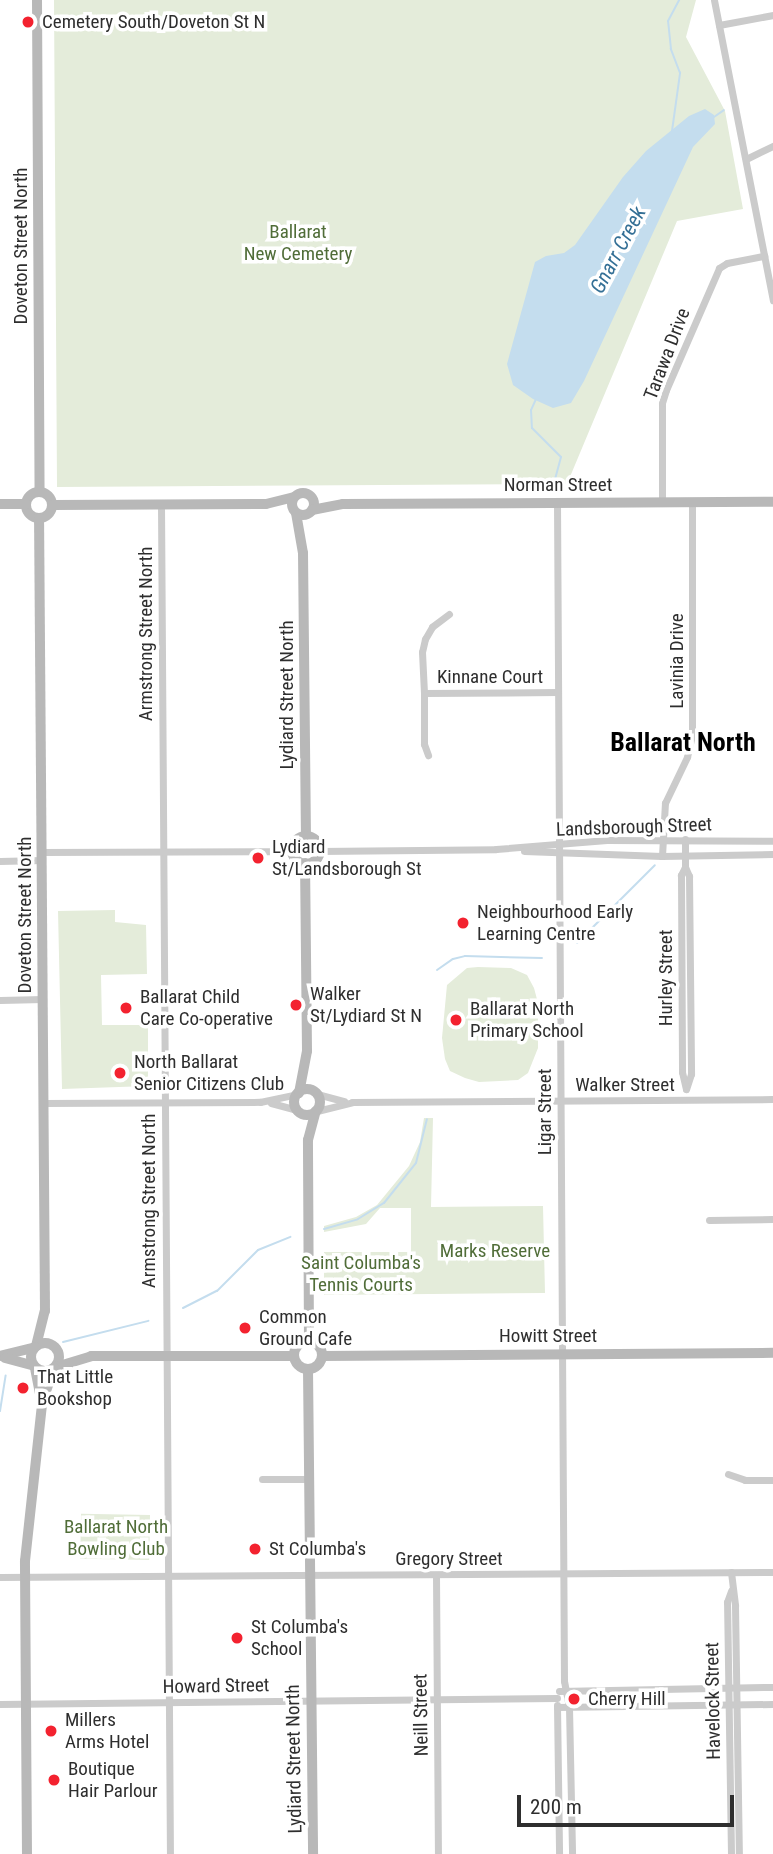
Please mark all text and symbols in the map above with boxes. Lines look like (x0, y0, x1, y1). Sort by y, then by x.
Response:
place label: Cemetery South/Doveton St N (42, 11, 265, 33)
marker: Cemetery South/Doveton St N (20, 14, 36, 30)
street label: Doveton Street North (10, 168, 32, 324)
water label: Gnarr Creek (585, 202, 651, 298)
park label: Ballarat New Cemetery (244, 221, 352, 265)
street label: Tarawa Drive (639, 305, 695, 403)
street label: Norman Street (504, 474, 612, 496)
street label: Armstrong Street North (135, 547, 157, 721)
street label: Lavinia Drive (666, 613, 688, 709)
street label: Lydiard Street North (276, 620, 298, 770)
street label: Kinnane Court (437, 666, 543, 688)
district label: Ballarat North (610, 727, 756, 759)
street label: Landsborough Street (556, 813, 712, 841)
place label: Lydiard St/Landsborough St (272, 836, 422, 880)
street label: Doveton Street North (14, 837, 36, 993)
marker: Lydiard St/Landsborough St (250, 850, 266, 866)
place label: Neighbourhood Early Learning Centre (477, 901, 633, 945)
marker: Neighbourhood Early Learning Centre (455, 915, 471, 931)
street label: Hurley Street (655, 930, 677, 1026)
place label: Walker St/Lydiard St N (310, 983, 422, 1027)
place label: Ballarat Child Care Co-operative (140, 986, 273, 1030)
marker: Walker St/Lydiard St N (288, 997, 304, 1013)
place label: Ballarat North Primary School (470, 998, 584, 1042)
marker: Ballarat Child Care Co-operative (118, 1000, 134, 1016)
marker: Ballarat North Primary School (448, 1012, 464, 1028)
place label: North Ballarat Senior Citizens Club (134, 1051, 284, 1095)
marker: North Ballarat Senior Citizens Club (112, 1065, 128, 1081)
street label: Ligar Street (534, 1069, 556, 1155)
street label: Walker Street (575, 1074, 675, 1096)
street label: Armstrong Street North (138, 1114, 160, 1288)
park label: Marks Reserve (440, 1240, 550, 1262)
park label: Saint Columba's Tennis Courts (301, 1252, 421, 1296)
place label: Common Ground Cafe (259, 1306, 352, 1350)
marker: Common Ground Cafe (237, 1320, 253, 1336)
street label: Howitt Street (499, 1325, 597, 1347)
place label: That Little Bookshop (37, 1366, 113, 1410)
marker: That Little Bookshop (15, 1380, 31, 1396)
park label: Ballarat North Bowling Club (64, 1516, 168, 1560)
place label: St Columba's (269, 1538, 366, 1560)
marker: St Columba's (247, 1541, 263, 1557)
street label: Gregory Street (395, 1548, 503, 1570)
place label: St Columba's School (251, 1616, 348, 1660)
marker: St Columba's School (229, 1630, 245, 1646)
street label: Havelock Street (701, 1642, 725, 1760)
street label: Neill Street (409, 1673, 433, 1757)
street label: Howard Street (162, 1674, 270, 1698)
street label: Lydiard Street North (281, 1684, 307, 1834)
place label: Cherry Hill (588, 1688, 666, 1710)
marker: Cherry Hill (566, 1691, 582, 1707)
place label: Millers Arms Hotel (65, 1709, 149, 1753)
marker: Millers Arms Hotel (43, 1723, 59, 1739)
place label: Boutique Hair Parlour (68, 1758, 158, 1802)
marker: Boutique Hair Parlour (46, 1772, 62, 1788)
scale bar (521, 1780, 738, 1824)
text: 200 m (530, 1795, 582, 1819)

